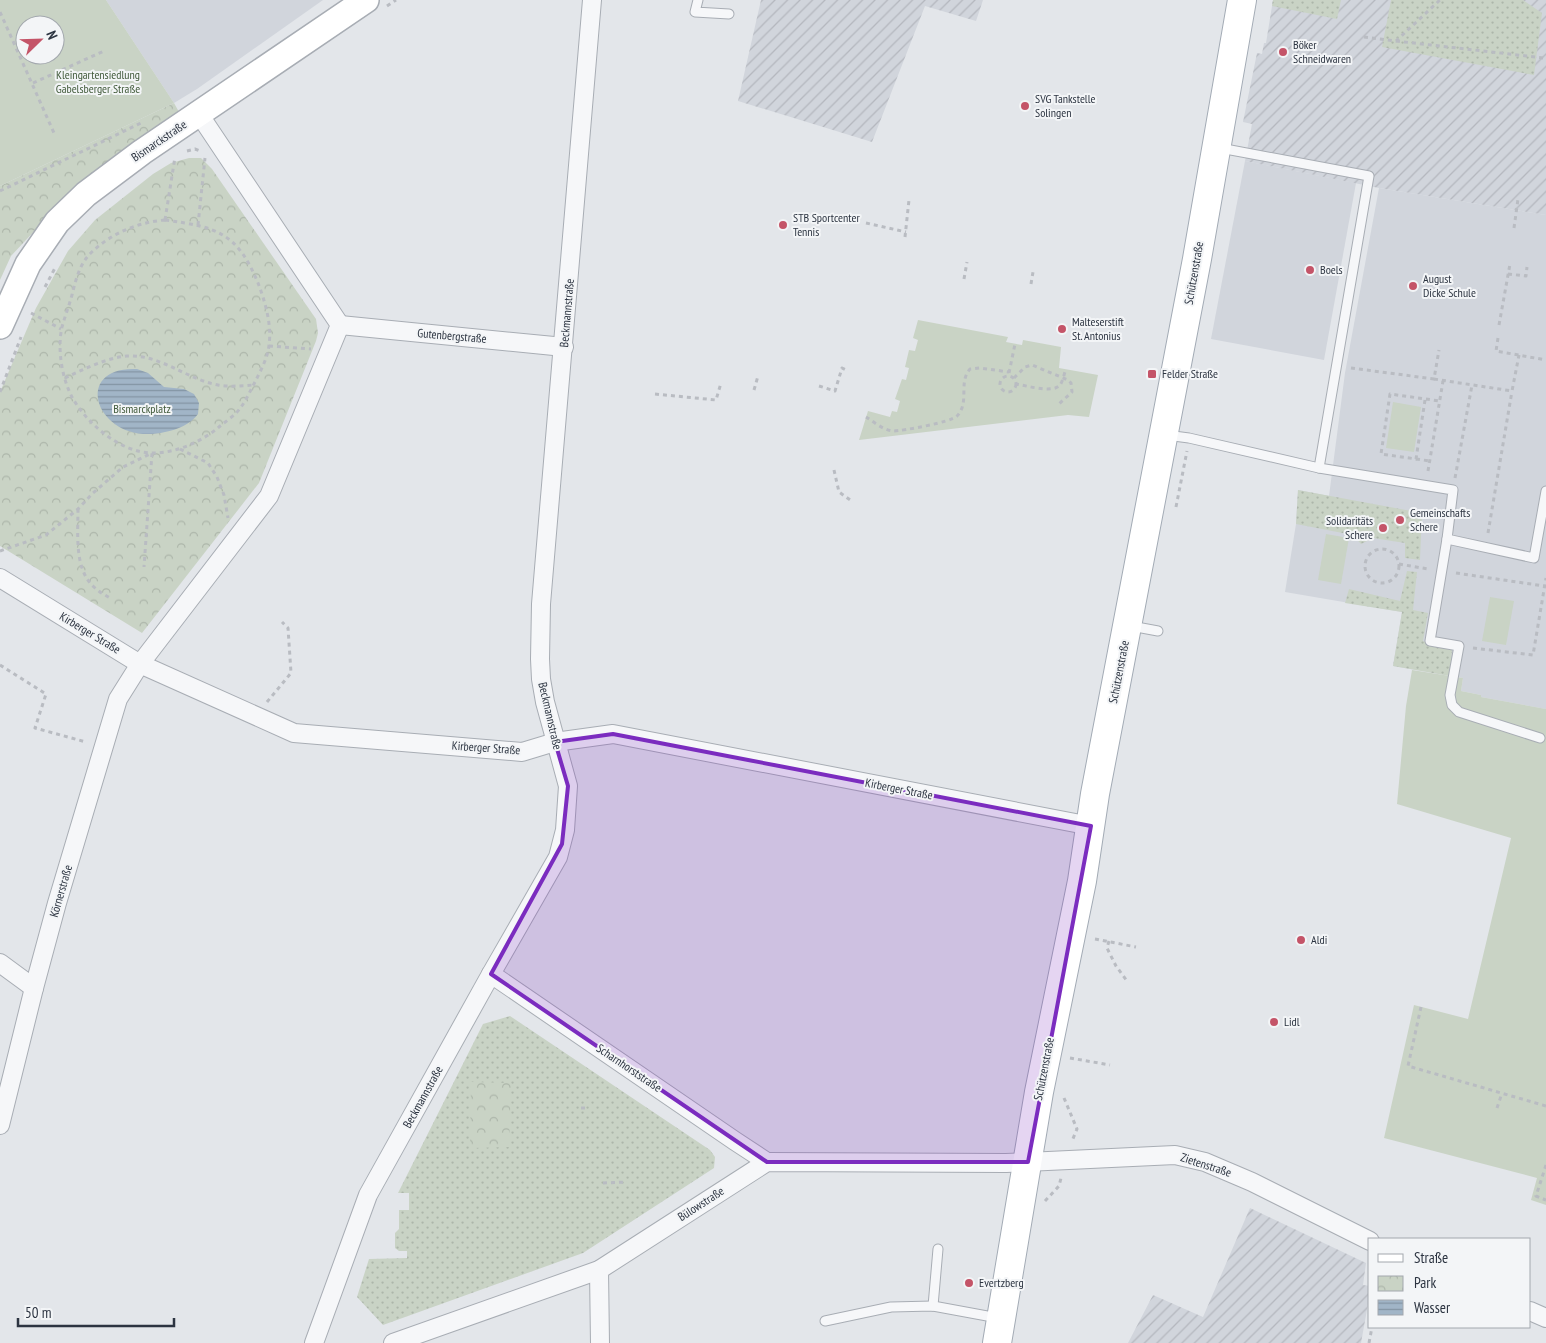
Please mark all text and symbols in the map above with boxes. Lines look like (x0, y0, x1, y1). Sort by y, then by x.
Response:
north arrow (15, 15, 65, 65)
text: N (42, 28, 62, 42)
place label: Böker Schneidwaren (1293, 37, 1351, 66)
marker: Böker Schneidwaren (1277, 46, 1289, 58)
park label: Kleingartensiedlung Gabelsberger Straße (56, 67, 140, 96)
place label: SVG Tankstelle Solingen (1035, 91, 1095, 120)
marker: SVG Tankstelle Solingen (1019, 100, 1031, 112)
street label: Bismarckstraße (128, 117, 189, 165)
place label: STB Sportcenter Tennis (793, 210, 860, 239)
marker: STB Sportcenter Tennis (777, 219, 789, 231)
street label: Schützenstraße (1181, 240, 1206, 306)
place label: Boels (1320, 262, 1343, 277)
marker: Boels (1304, 264, 1316, 276)
place label: August Dicke Schule (1423, 271, 1476, 300)
street label: Beckmannstraße (556, 278, 577, 348)
marker: August Dicke Schule (1407, 280, 1419, 292)
place label: Malteserstift St. Antonius (1072, 314, 1125, 343)
marker: Malteserstift St. Antonius (1056, 323, 1068, 335)
street label: Gutenbergstraße (417, 325, 487, 346)
place label: Felder Straße (1162, 366, 1218, 381)
marker: Felder Straße (1146, 368, 1158, 380)
park label: Bismarckplatz (113, 401, 171, 416)
place label: Gemeinschafts Schere (1410, 505, 1470, 534)
place label: Solidaritäts Schere (1326, 513, 1373, 542)
marker: Gemeinschafts Schere (1394, 514, 1406, 526)
marker: Solidaritäts Schere (1377, 522, 1389, 534)
street label: Kirberger Straße (57, 608, 124, 657)
street label: Schützenstraße (1105, 639, 1132, 705)
street label: Beckmannstraße (535, 681, 566, 751)
street label: Kirberger Straße (451, 738, 521, 757)
street label: Kirberger Straße (864, 775, 934, 802)
street label: Körnerstraße (46, 863, 75, 919)
place label: Aldi (1311, 932, 1327, 947)
marker: Aldi (1295, 934, 1307, 946)
place label: Lidl (1284, 1014, 1300, 1029)
marker: Lidl (1268, 1016, 1280, 1028)
street label: Schützenstraße (1030, 1036, 1057, 1102)
street label: Scharnhorststraße (594, 1040, 665, 1095)
street label: Beckmannstraße (399, 1063, 446, 1131)
street label: Zietenstraße (1179, 1149, 1233, 1180)
street label: Bülowstraße (675, 1183, 727, 1224)
legend (1368, 1238, 1531, 1328)
text: Straße (1414, 1248, 1448, 1267)
text: Park (1414, 1273, 1436, 1292)
place label: Evertzberg (979, 1275, 1024, 1290)
marker: Evertzberg (963, 1277, 975, 1289)
scale bar (18, 1296, 174, 1328)
text: Wasser (1414, 1298, 1451, 1317)
text: 50 m (25, 1303, 51, 1322)

